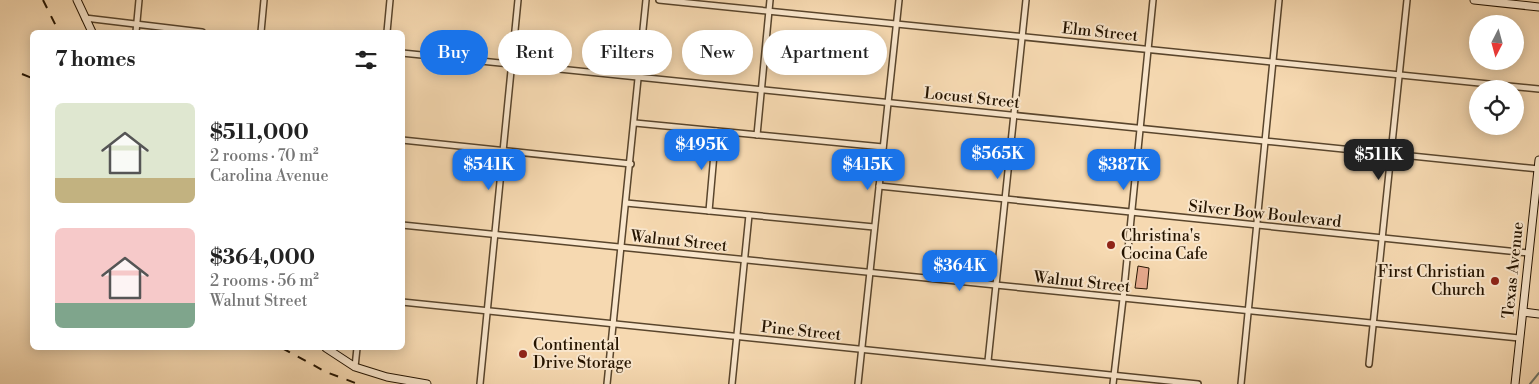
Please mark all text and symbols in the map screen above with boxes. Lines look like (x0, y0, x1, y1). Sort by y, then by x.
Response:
north arrow (1469, 15, 1524, 70)
map controls (1469, 15, 1524, 135)
street label: Elm Street (1061, 18, 1139, 46)
chip: Buy (420, 30, 488, 75)
chip: Rent (498, 30, 572, 75)
chip: Filters (582, 30, 672, 75)
chip: New (682, 30, 753, 75)
chip: Apartment (763, 30, 887, 75)
icon: filters (352, 46, 380, 74)
text: 7 homes (55, 47, 136, 73)
button: locate (1469, 80, 1524, 135)
street label: Locust Street (923, 83, 1021, 113)
text: $511,000 (210, 120, 309, 146)
icon: home (95, 123, 155, 183)
pin: $495K (667, 128, 737, 171)
text: $495K (675, 135, 729, 155)
pin: $565K (963, 138, 1033, 180)
pin: $511K (1344, 138, 1414, 181)
text: $565K (972, 144, 1024, 164)
text: $511K (1355, 145, 1403, 165)
text: 2 rooms · 70 m² (210, 146, 319, 166)
pin: $541K (454, 148, 524, 191)
pin: $415K (833, 148, 903, 191)
pin: $387K (1089, 148, 1159, 191)
text: $541K (464, 155, 514, 175)
text: $415K (843, 155, 893, 175)
text: $387K (1098, 155, 1150, 175)
text: Carolina Avenue (210, 166, 328, 186)
street label: Silver Bow Boulevard (1188, 196, 1342, 232)
street label: Texas Avenue (1498, 221, 1528, 319)
street label: Walnut Street (629, 226, 729, 256)
place label: Christina's Cocina Cafe (1121, 226, 1208, 264)
marker: Christina's Cocina Cafe (1105, 239, 1117, 251)
text: $364,000 (210, 245, 315, 271)
icon: home (95, 248, 155, 308)
pin: $364K (925, 250, 995, 292)
text: $364K (933, 256, 987, 276)
place label: First Christian Church (1378, 262, 1485, 300)
street label: Walnut Street (1032, 267, 1132, 297)
text: 2 rooms · 56 m² (210, 271, 319, 291)
marker: First Christian Church (1489, 275, 1501, 287)
text: Walnut Street (210, 291, 307, 311)
street label: Pine Street (760, 317, 842, 345)
place label: Continental Drive Storage (533, 335, 632, 373)
marker: Continental Drive Storage (517, 348, 529, 360)

